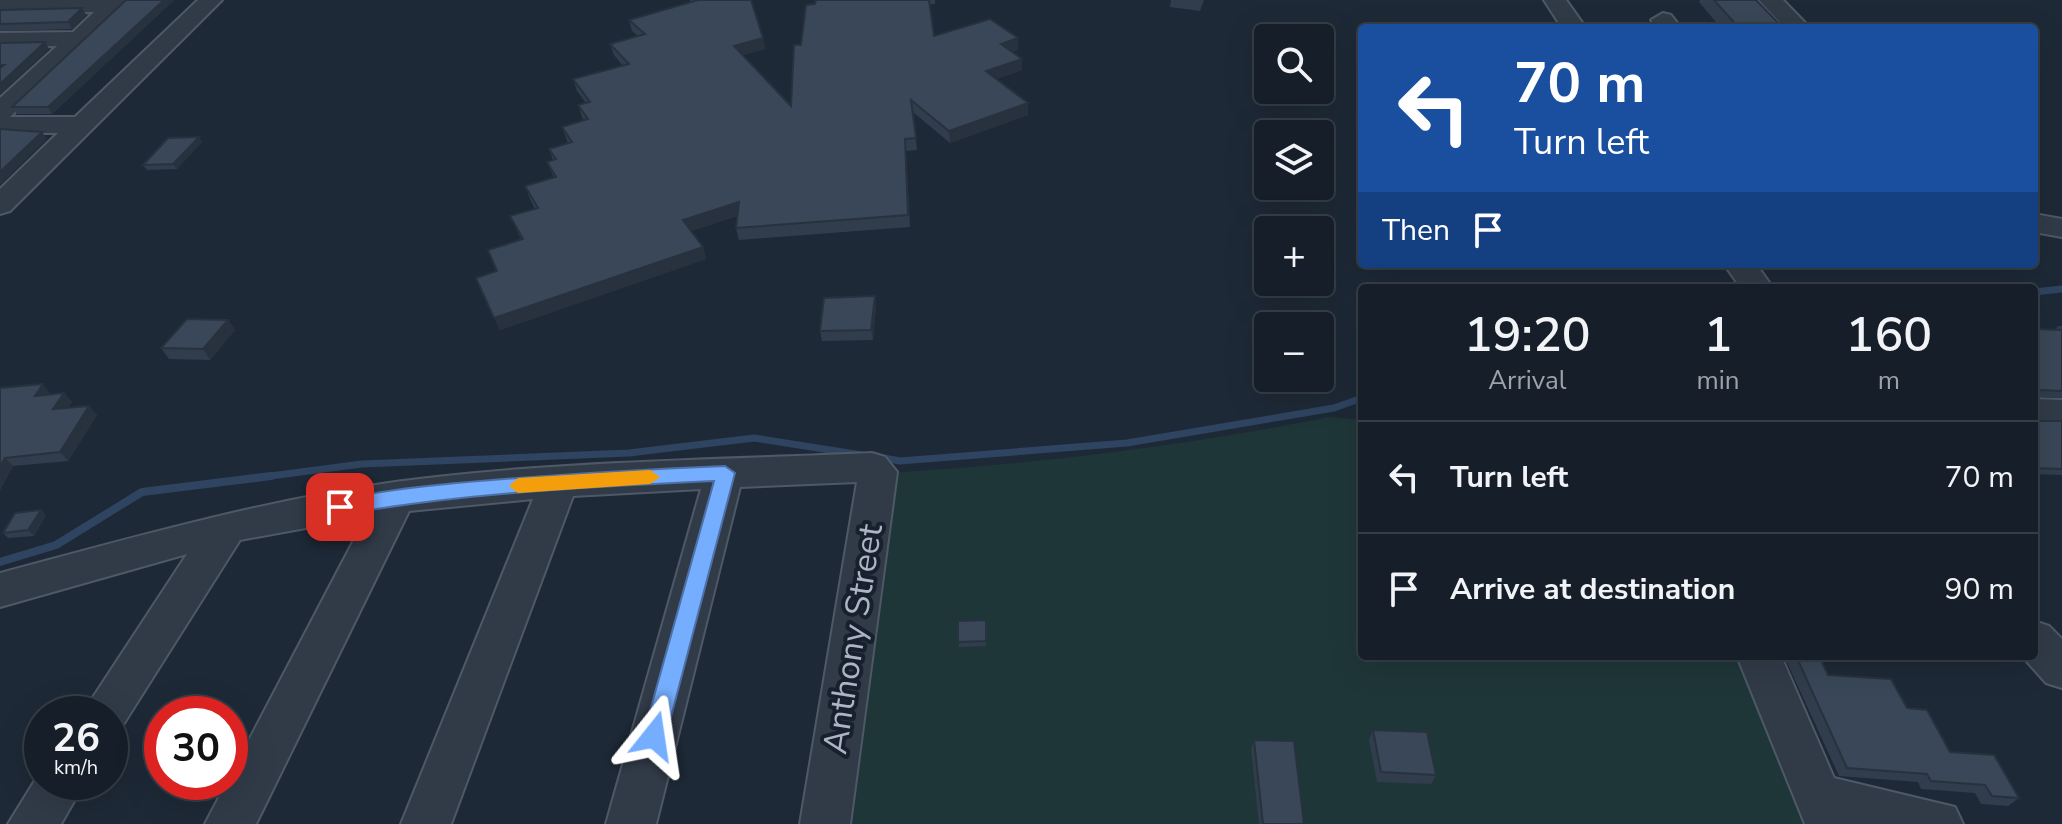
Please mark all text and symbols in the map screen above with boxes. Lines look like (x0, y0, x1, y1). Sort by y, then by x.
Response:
map controls (1254, 24, 1334, 392)
button: search (1254, 24, 1334, 104)
text: 70 m (1514, 45, 1645, 122)
icon: left (1382, 56, 1486, 160)
text: Turn left (1514, 118, 1649, 167)
button: layers (1254, 120, 1334, 200)
icon: arrive (1466, 208, 1510, 252)
text: Then (1382, 210, 1450, 251)
button: + (1254, 216, 1334, 296)
text: 19:20 (1464, 302, 1591, 368)
text: 1 (1704, 302, 1732, 368)
text: 160 (1846, 302, 1932, 368)
button: − (1254, 312, 1334, 392)
text: Arrival (1488, 363, 1566, 398)
text: min (1697, 363, 1740, 398)
text: m (1878, 363, 1900, 398)
icon: left (1382, 455, 1426, 499)
text: Turn left (1450, 457, 1568, 498)
text: 70 m (1945, 457, 2014, 498)
pin (306, 473, 374, 541)
icon: arrive (318, 485, 362, 529)
street label: Anthony Street (812, 520, 894, 757)
icon: arrive (1382, 567, 1426, 611)
text: Arrive at destination (1450, 569, 1735, 610)
text: 90 m (1945, 569, 2014, 610)
position arrow (612, 694, 696, 778)
speed limit sign: 30 (144, 696, 248, 800)
text: 26 (52, 711, 100, 765)
text: km/h (54, 754, 98, 781)

